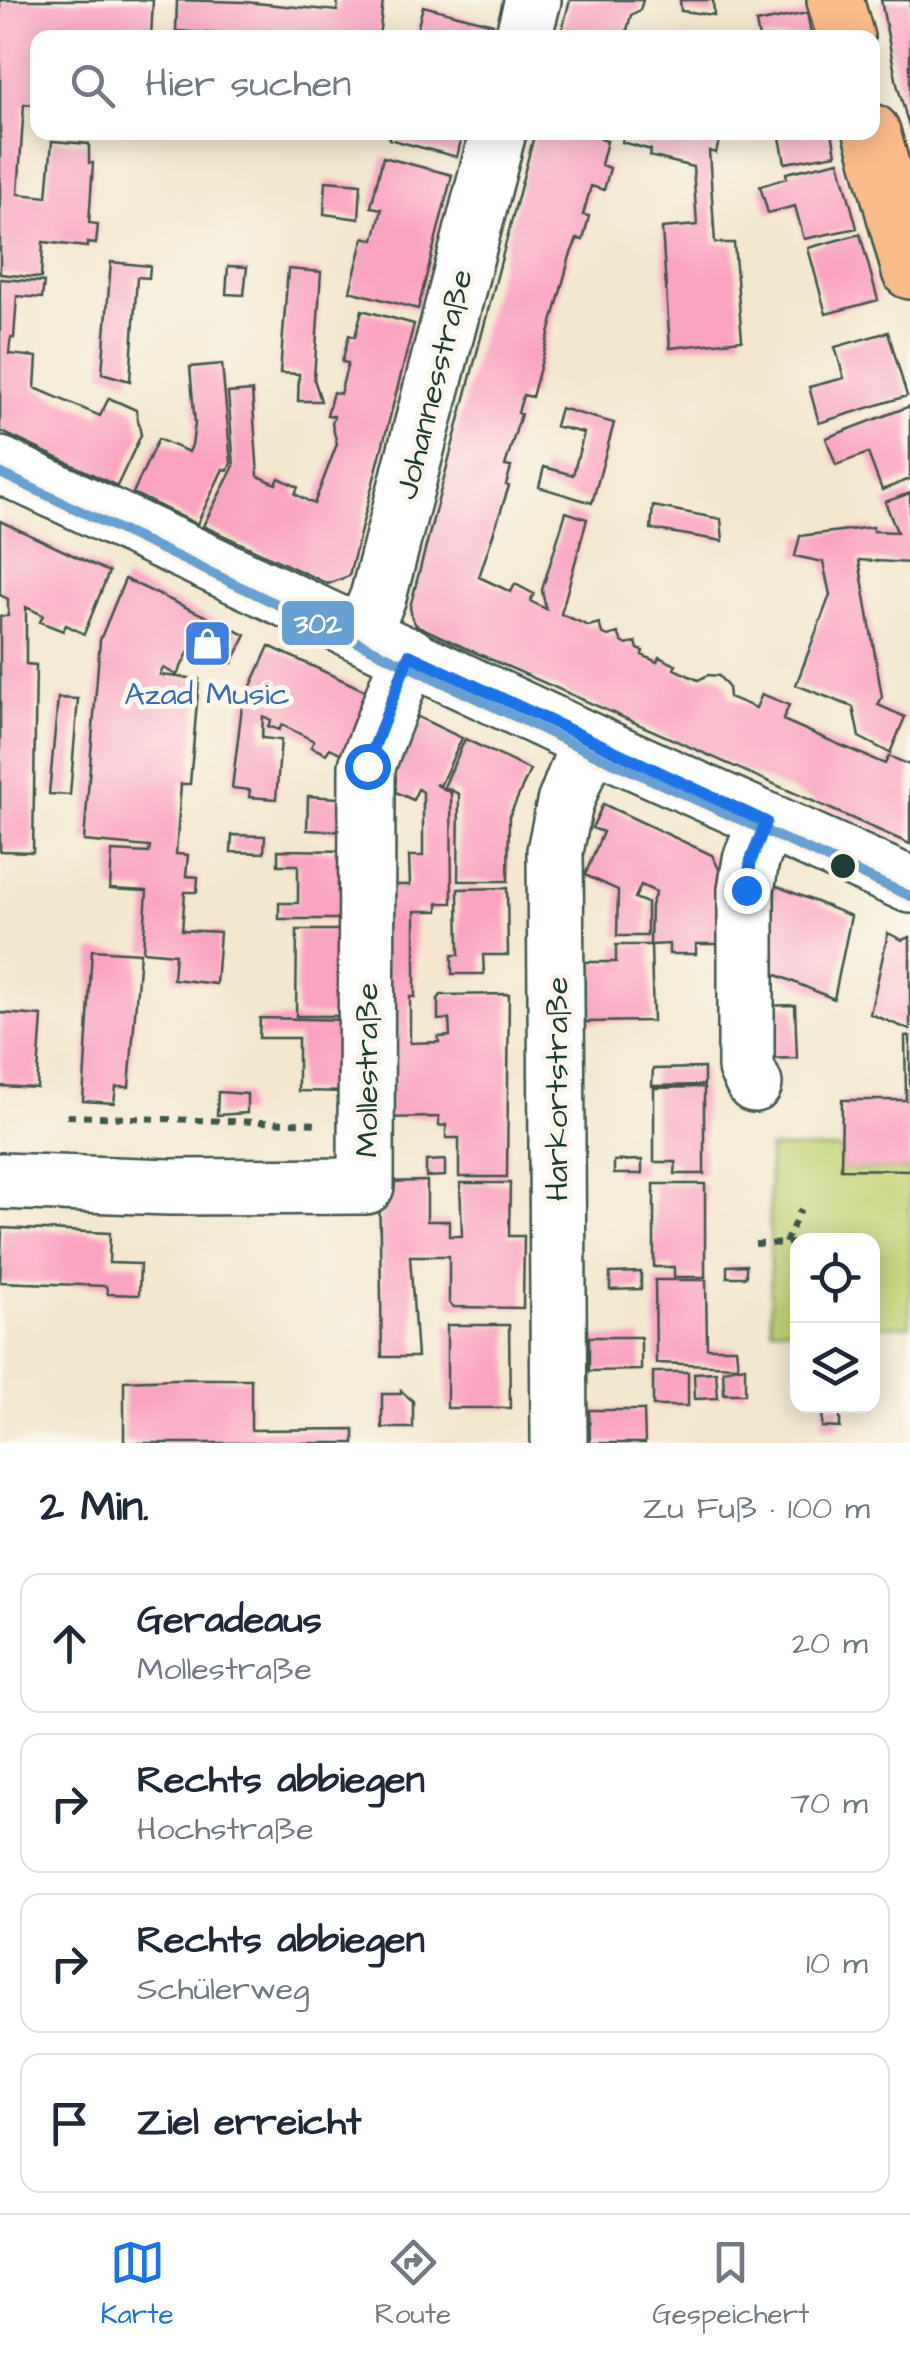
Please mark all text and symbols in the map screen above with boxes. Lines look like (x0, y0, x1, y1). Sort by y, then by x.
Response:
search box (30, 30, 880, 140)
icon: search (65, 58, 120, 113)
text: Hier suchen (145, 59, 351, 111)
street label: Johannesstraße (384, 265, 485, 504)
line badge: 302 (280, 599, 356, 647)
text: 302 (293, 605, 343, 644)
shop icon: Azad Music (181, 617, 233, 669)
place label: Azad Music (124, 672, 290, 717)
route start (345, 744, 391, 790)
unlabelled marker (828, 851, 858, 881)
route end (724, 868, 770, 914)
street label: Harkortstraße (535, 977, 580, 1201)
street label: Mollestraße (345, 983, 390, 1157)
map controls (790, 1233, 880, 1413)
button: locate (790, 1233, 880, 1323)
button: layers (790, 1323, 880, 1413)
text: 2 Min. (40, 1479, 149, 1537)
text: Zu Fuß · 100 m (642, 1486, 870, 1531)
text: Geradeaus (137, 1595, 322, 1647)
icon: ahead (42, 1616, 97, 1671)
text: 20 m (792, 1621, 868, 1666)
text: Mollestraße (137, 1647, 312, 1692)
text: Rechts abbiegen (137, 1755, 425, 1807)
icon: right (42, 1776, 97, 1831)
text: 70 m (790, 1781, 868, 1826)
text: Hochstraße (137, 1807, 313, 1852)
text: Rechts abbiegen (137, 1915, 425, 1967)
icon: right (42, 1936, 97, 1991)
text: 10 m (806, 1941, 868, 1986)
text: Schülerweg (137, 1967, 310, 2012)
icon: arrive (42, 2096, 97, 2151)
text: Ziel erreicht (137, 2097, 361, 2149)
tab: Karte (101, 2235, 174, 2334)
tab: Route (375, 2235, 451, 2334)
tab: Gespeichert (652, 2235, 809, 2334)

